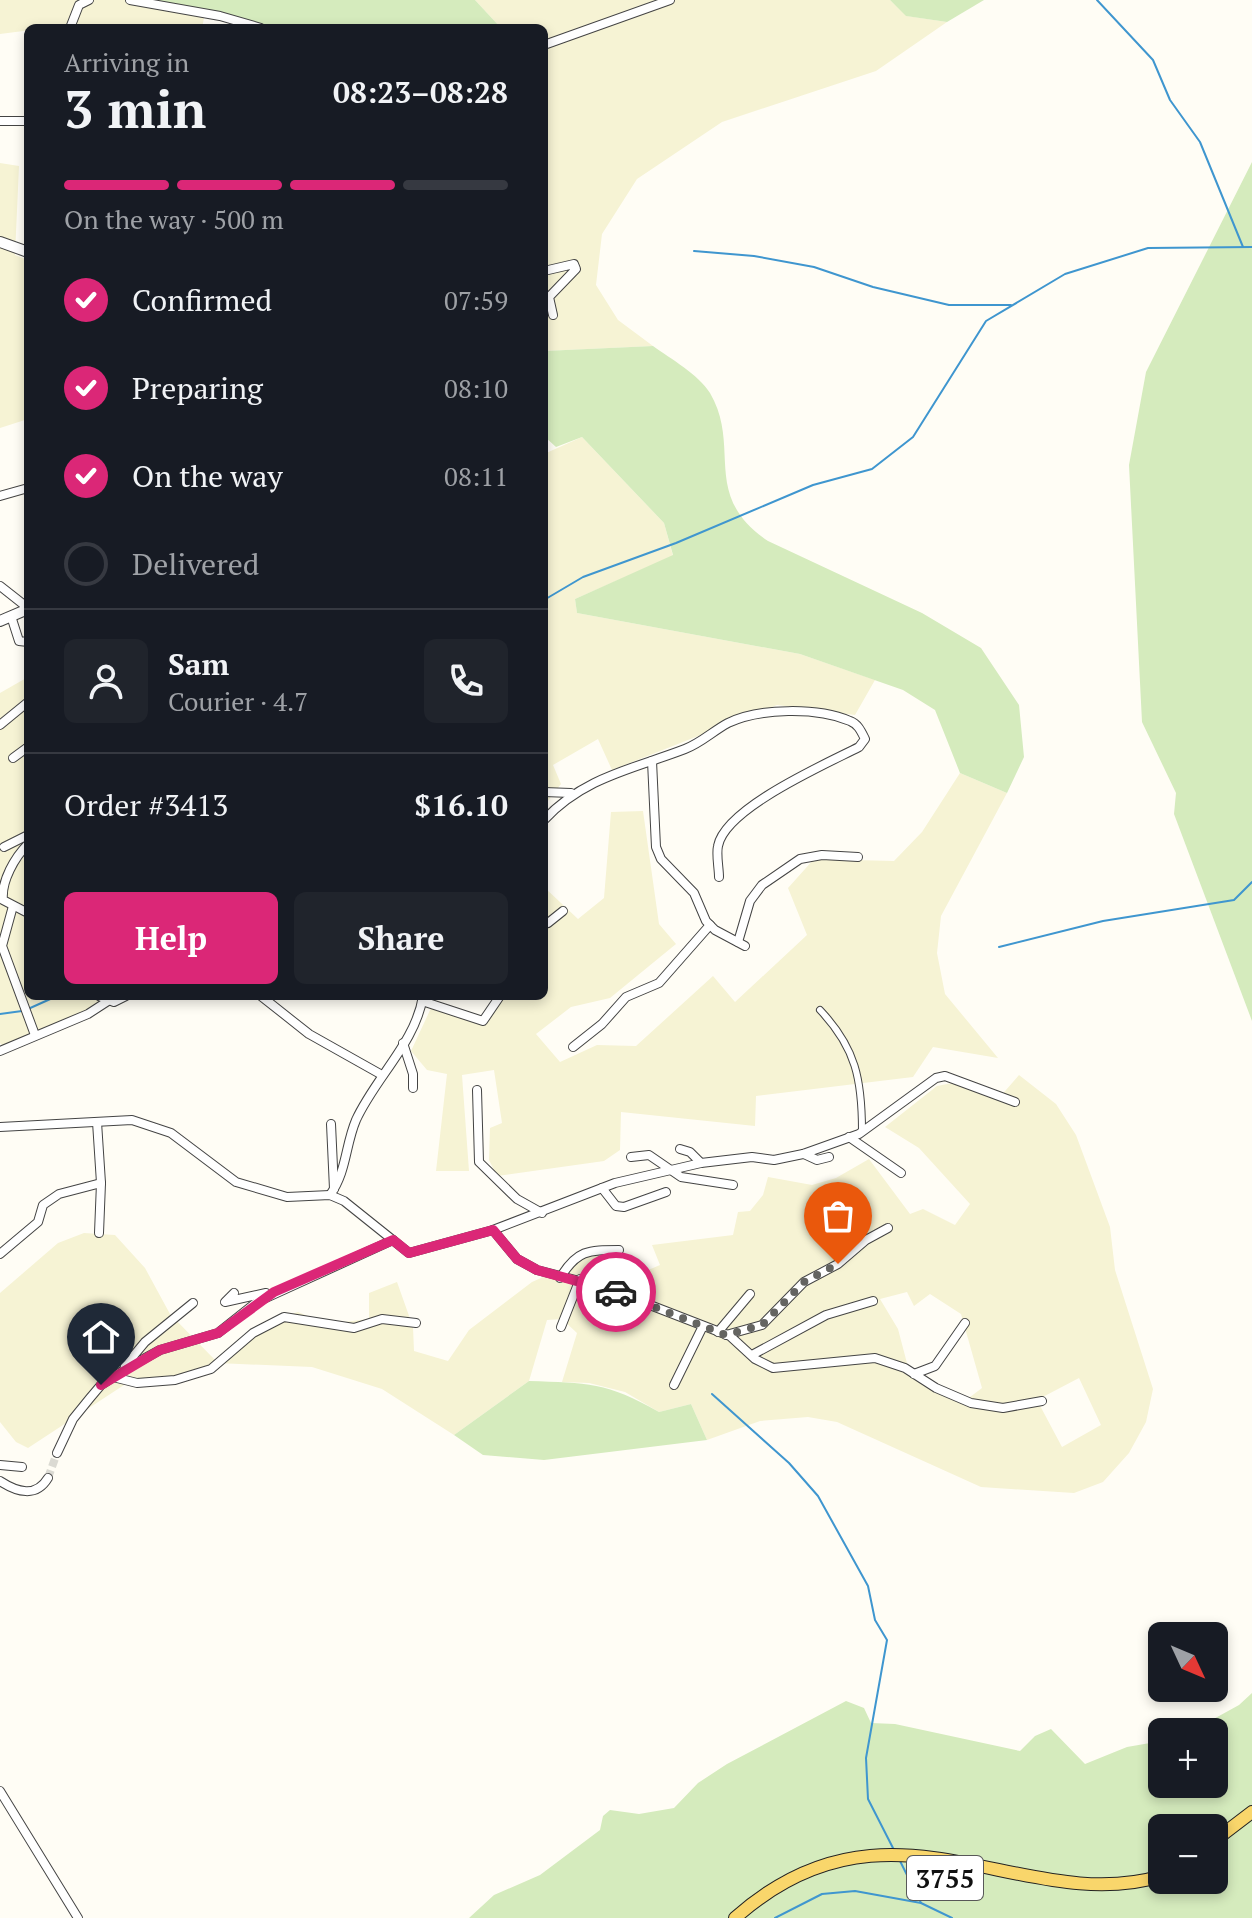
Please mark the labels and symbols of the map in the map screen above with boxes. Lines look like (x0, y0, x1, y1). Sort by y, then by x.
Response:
pin (804, 1182, 872, 1264)
courier (576, 1252, 656, 1332)
pin (67, 1303, 135, 1385)
north arrow (1148, 1622, 1228, 1702)
road number: 3755 (907, 1856, 983, 1900)

